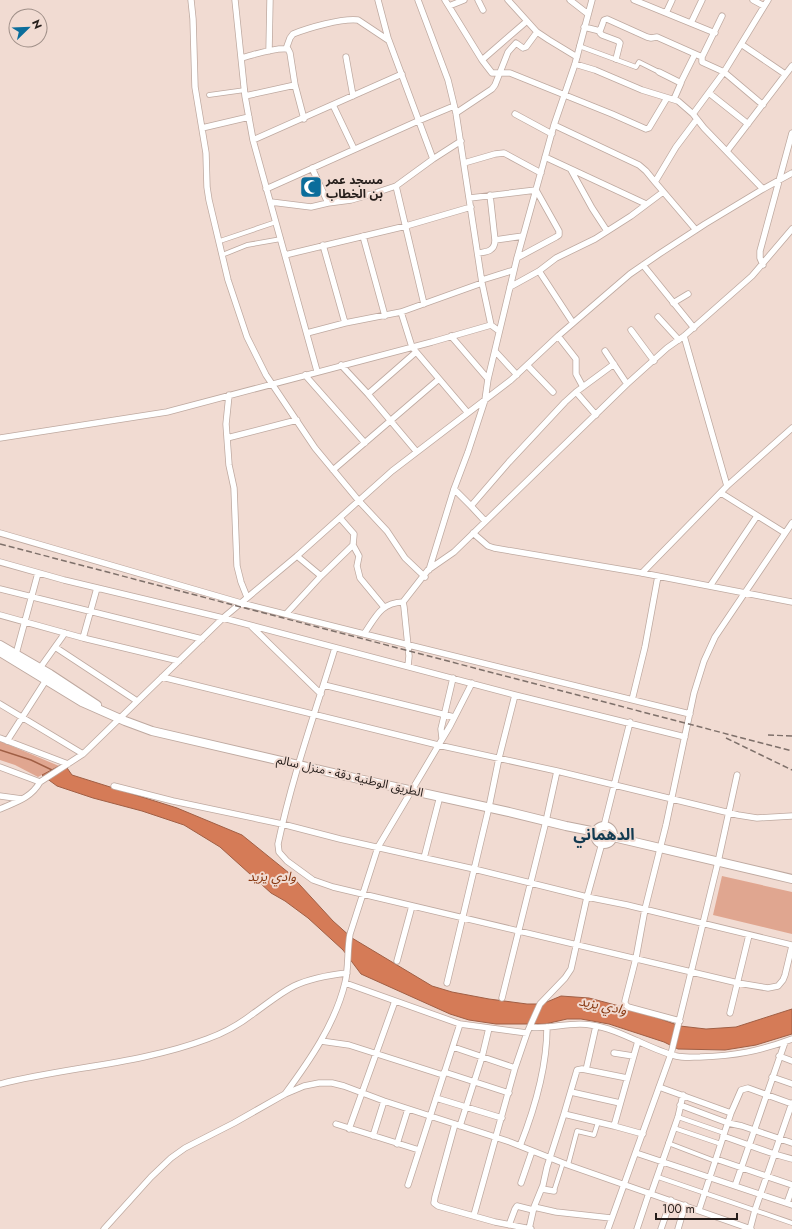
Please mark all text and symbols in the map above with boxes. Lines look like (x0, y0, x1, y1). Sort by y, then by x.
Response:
north arrow (8, 8, 48, 48)
text: N (28, 17, 46, 31)
place label: مسجد عمر بن الخطاب (325, 171, 383, 203)
mosque icon: مسجد عمر بن الخطاب (298, 174, 324, 200)
street label: الطريق الوطنية دقة - منزل سالم (275, 750, 425, 802)
district label: الدهماني (573, 823, 635, 848)
water label: وادي يزيد (248, 867, 296, 887)
water label: وادي يزيد (577, 992, 629, 1020)
scale bar (656, 1195, 737, 1221)
text: 100 m (662, 1200, 695, 1218)

